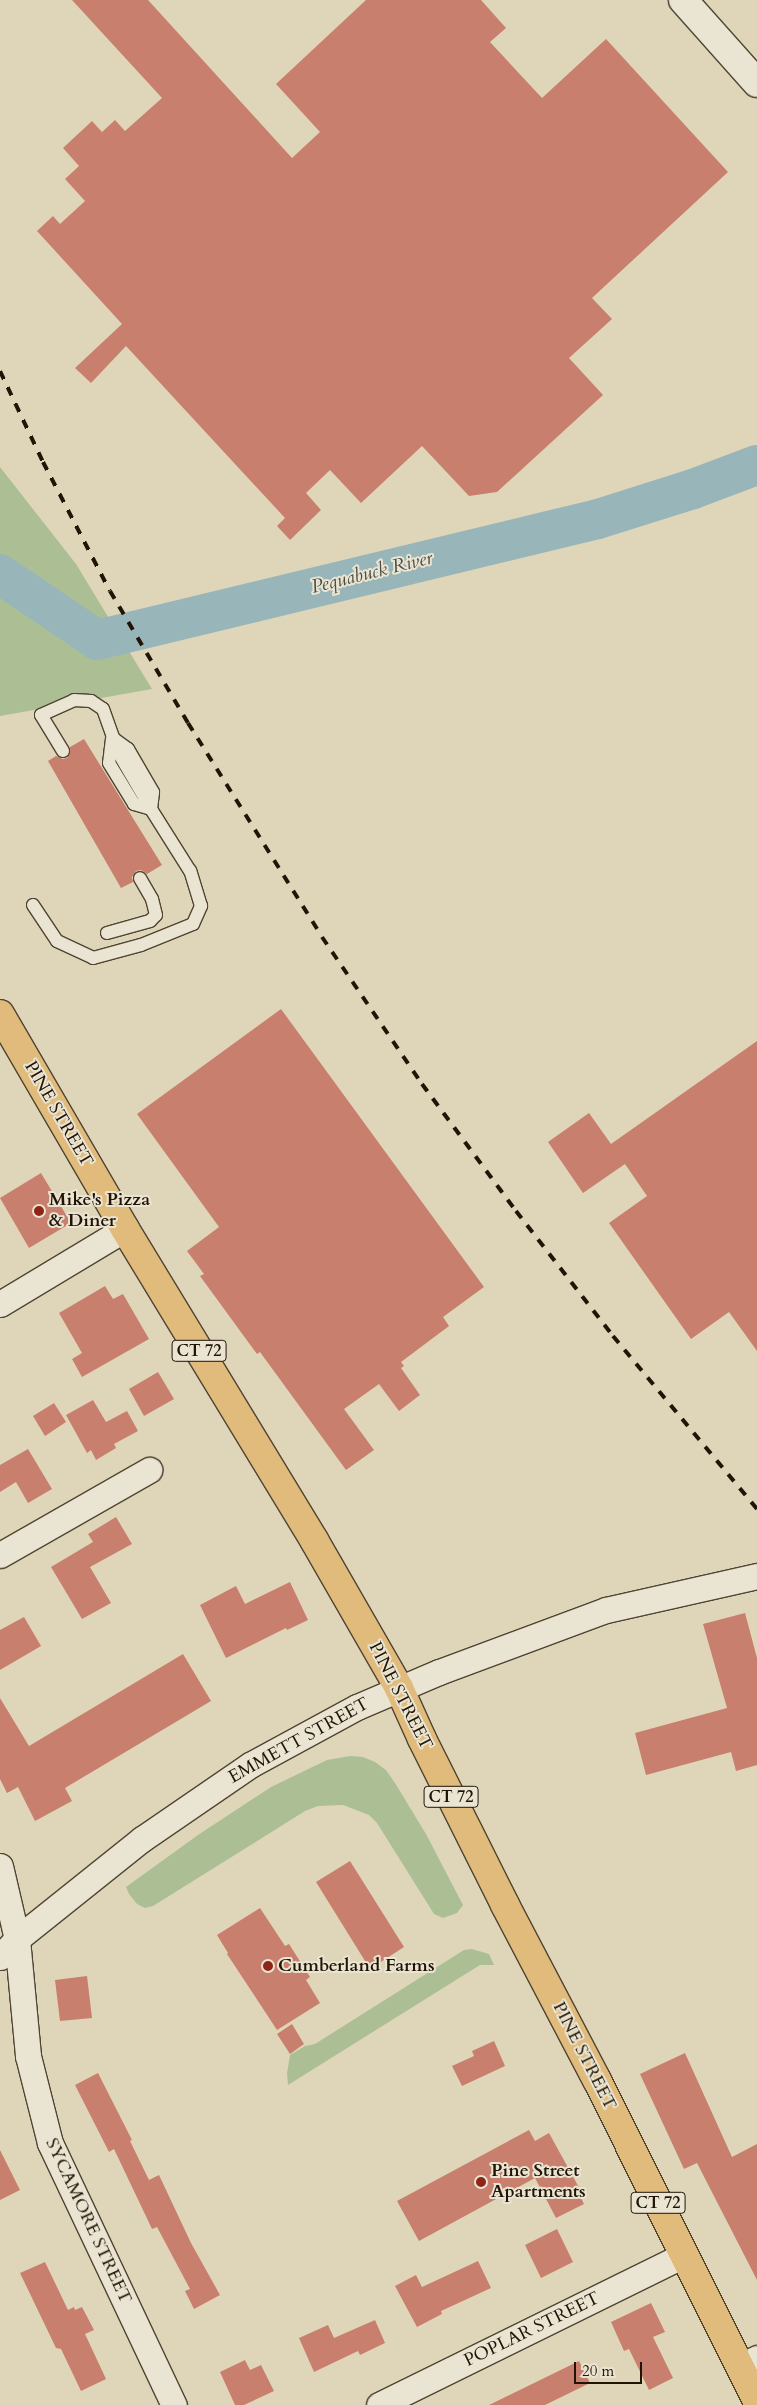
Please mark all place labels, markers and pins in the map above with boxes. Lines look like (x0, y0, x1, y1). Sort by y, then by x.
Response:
place label: Mike's Pizza & Diner (49, 1190, 150, 1232)
marker: Mike's Pizza & Diner (33, 1205, 45, 1217)
place label: Cumberland Farms (278, 1955, 435, 1977)
marker: Cumberland Farms (262, 1960, 274, 1972)
place label: Pine Street Apartments (491, 2161, 586, 2204)
marker: Pine Street Apartments (475, 2176, 487, 2188)

